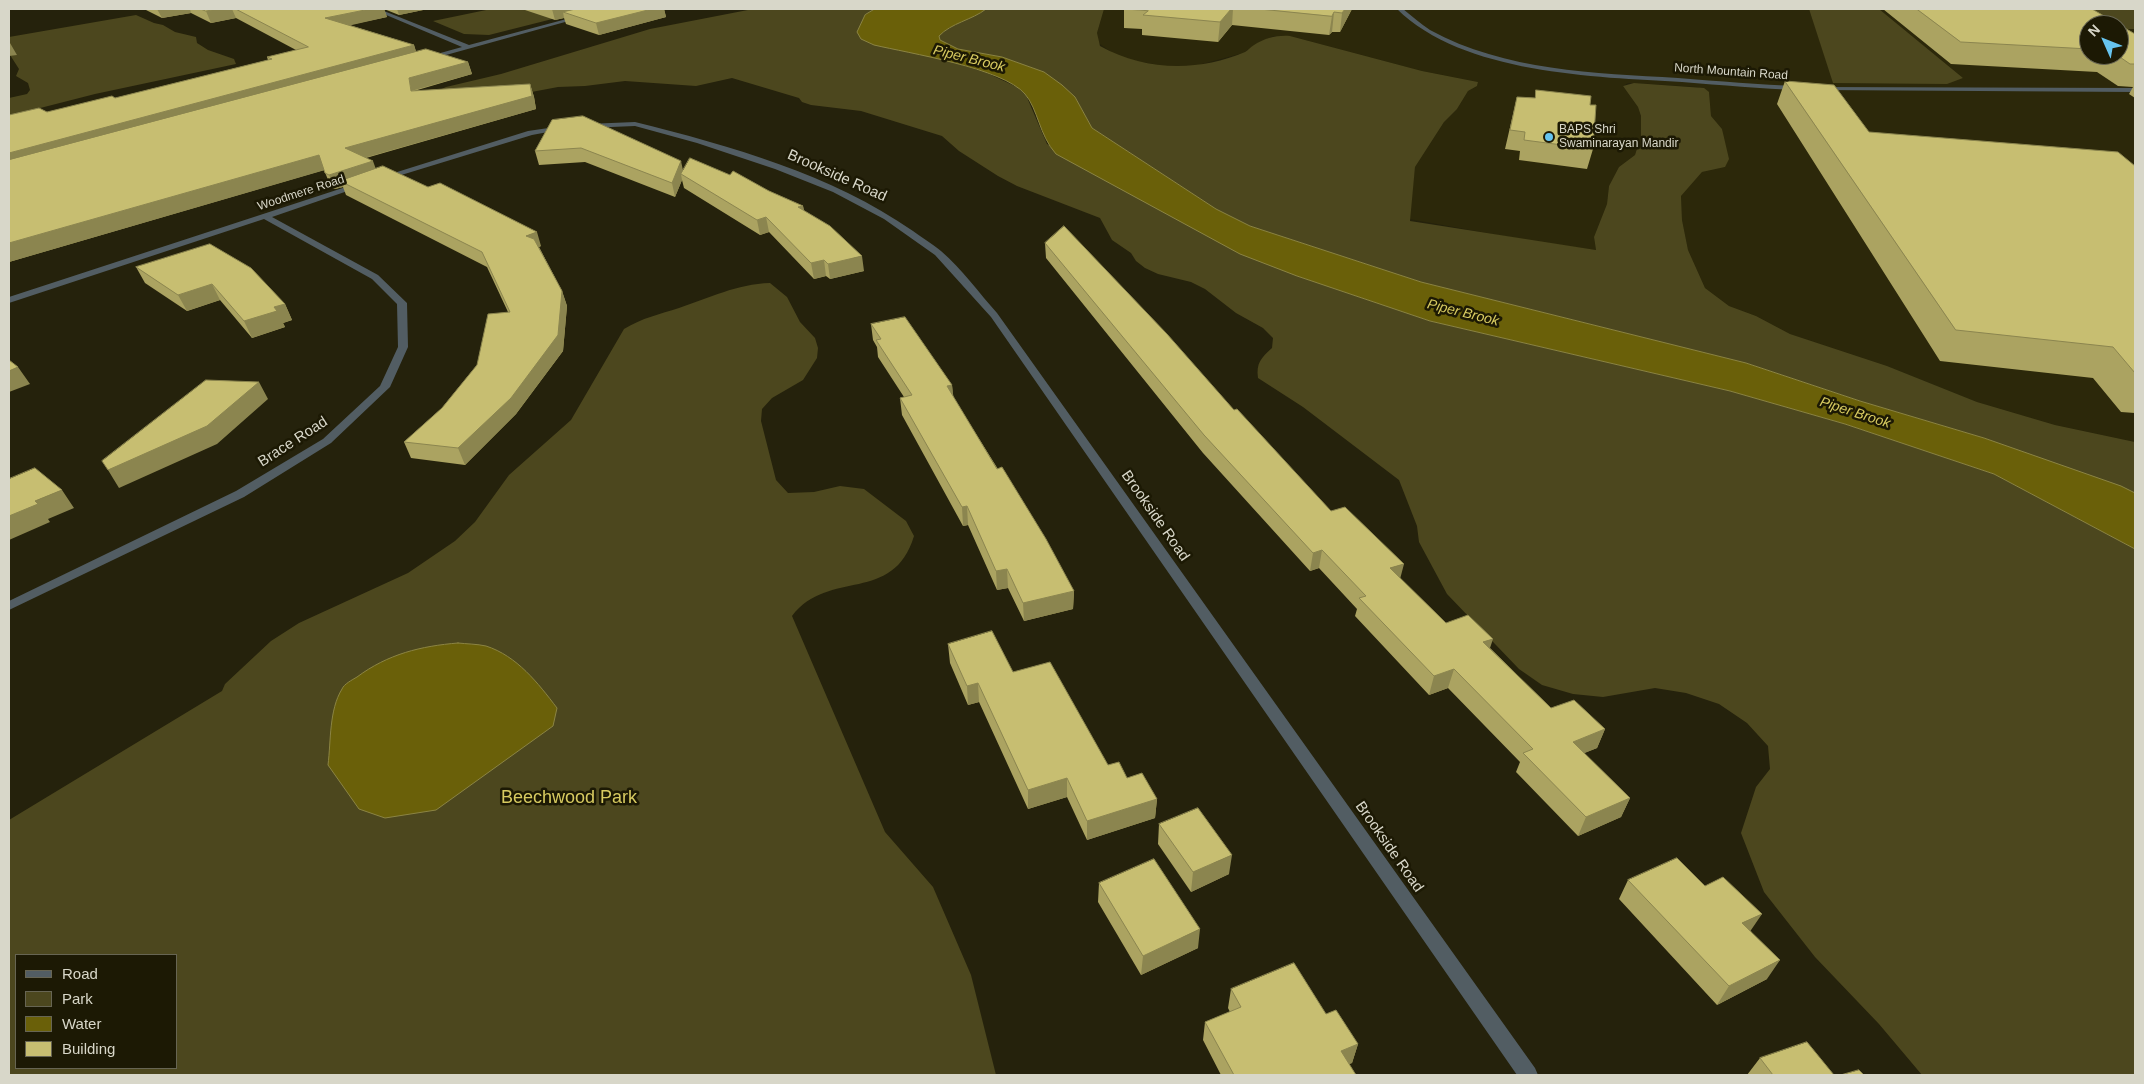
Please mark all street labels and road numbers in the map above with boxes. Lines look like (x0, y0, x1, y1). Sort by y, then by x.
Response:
street label: North Mountain Road (1674, 61, 1788, 83)
street label: Brookside Road (785, 146, 889, 206)
street label: Woodmere Road (256, 172, 346, 214)
street label: Brace Road (255, 413, 331, 471)
street label: Brookside Road (1117, 467, 1193, 565)
street label: Brookside Road (1351, 798, 1427, 896)

